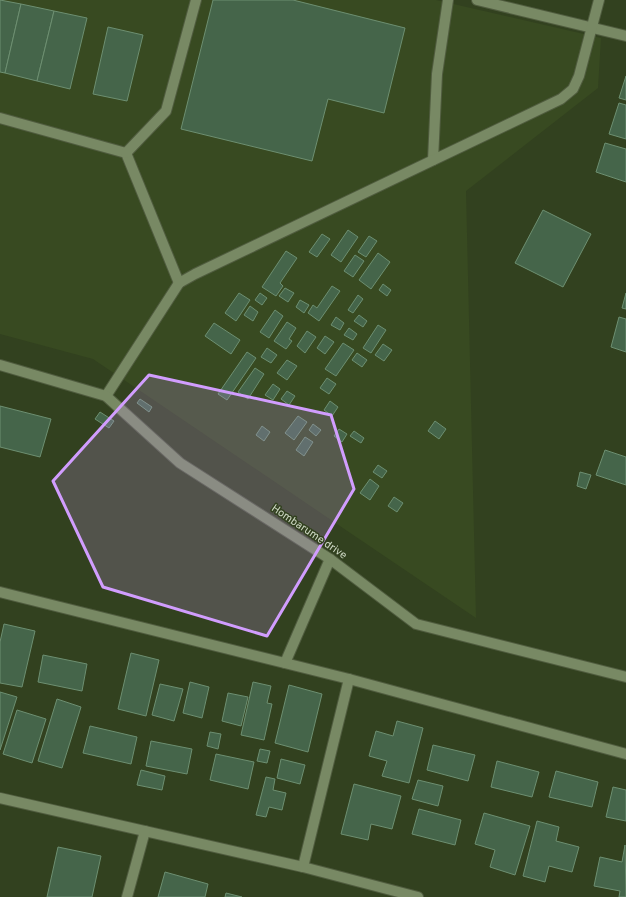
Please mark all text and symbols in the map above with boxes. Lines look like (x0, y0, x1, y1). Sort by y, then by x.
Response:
street label: Hombarume drive (268, 501, 350, 563)

